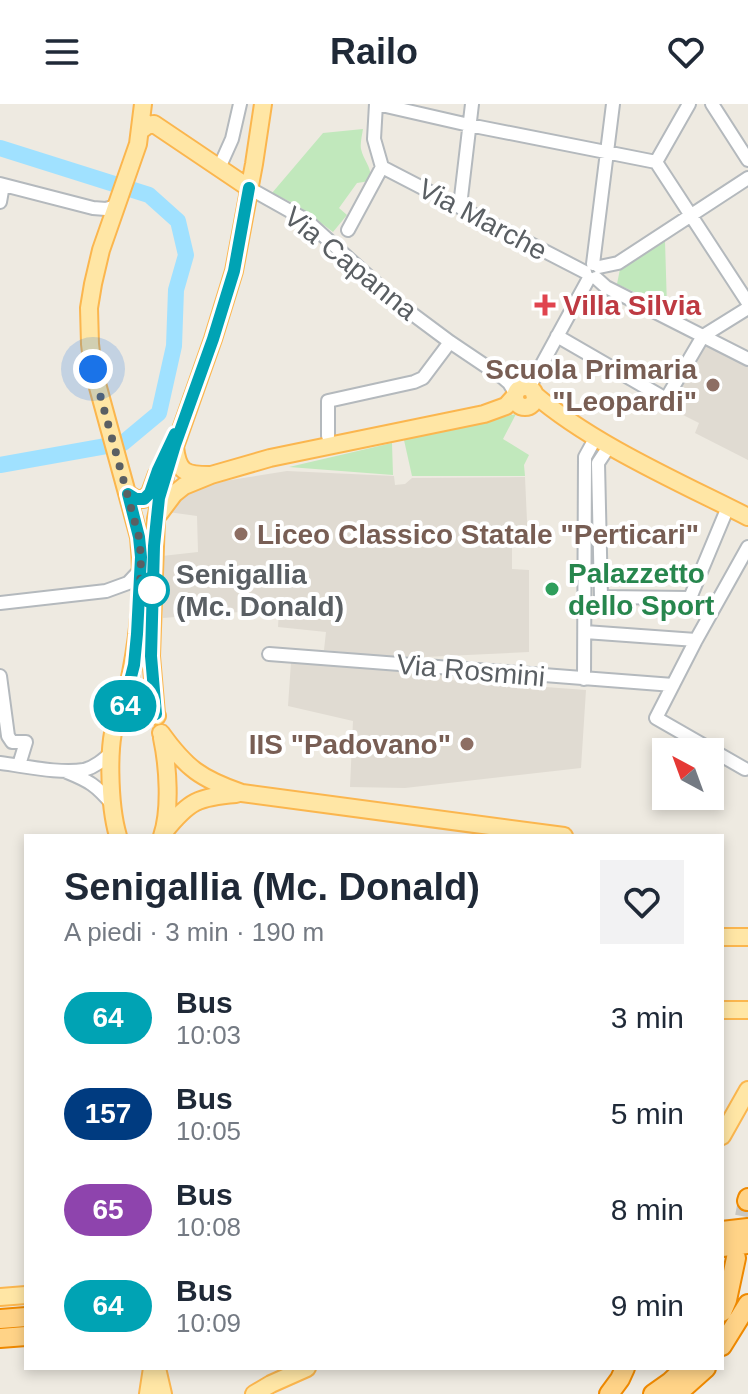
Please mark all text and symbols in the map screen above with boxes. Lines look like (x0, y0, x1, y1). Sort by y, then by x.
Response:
icon: menu (40, 30, 84, 74)
icon: heart (664, 30, 708, 74)
text: Railo (330, 31, 418, 72)
street label: Via Marche (413, 173, 552, 266)
street label: Via Capanna (278, 201, 423, 326)
place label: Villa Silvia (563, 290, 701, 321)
marker: Villa Silvia (534, 294, 556, 316)
your location (73, 349, 113, 389)
place label: Scuola Primaria "Leopardi" (485, 354, 697, 417)
marker: Scuola Primaria "Leopardi" (704, 376, 722, 394)
place label: Liceo Classico Statale "Perticari" (257, 519, 699, 550)
marker: Liceo Classico Statale "Perticari" (232, 525, 250, 543)
place label: Palazzetto dello Sport (568, 558, 714, 621)
place label: Senigallia (Mc. Donald) (176, 559, 344, 622)
marker: Senigallia (Mc. Donald) (135, 573, 169, 607)
marker: Palazzetto dello Sport (543, 580, 561, 598)
street label: Via Rosmini (395, 649, 546, 692)
line badge: 64 (89, 680, 161, 732)
text: 64 (109, 690, 141, 721)
place label: IIS "Padovano" (249, 729, 451, 760)
marker: IIS "Padovano" (458, 735, 476, 753)
north arrow (652, 738, 724, 810)
map controls (652, 738, 724, 810)
button: heart (600, 860, 684, 944)
text: Senigallia (Mc. Donald) (64, 866, 480, 908)
text: A piedi · 3 min · 190 m (64, 917, 324, 947)
text: Bus (176, 986, 233, 1019)
text: 3 min (611, 1001, 684, 1034)
text: 64 (92, 1002, 124, 1033)
text: 10:03 (176, 1020, 241, 1050)
text: Bus (176, 1082, 233, 1115)
text: 5 min (611, 1097, 684, 1130)
text: 157 (85, 1098, 131, 1129)
text: 10:05 (176, 1116, 241, 1146)
text: Bus (176, 1178, 233, 1211)
text: 8 min (611, 1193, 684, 1226)
text: 65 (92, 1194, 124, 1225)
text: 10:08 (176, 1212, 241, 1242)
text: Bus (176, 1274, 233, 1307)
text: 9 min (611, 1289, 684, 1322)
text: 64 (92, 1290, 124, 1321)
text: 10:09 (176, 1308, 241, 1338)

